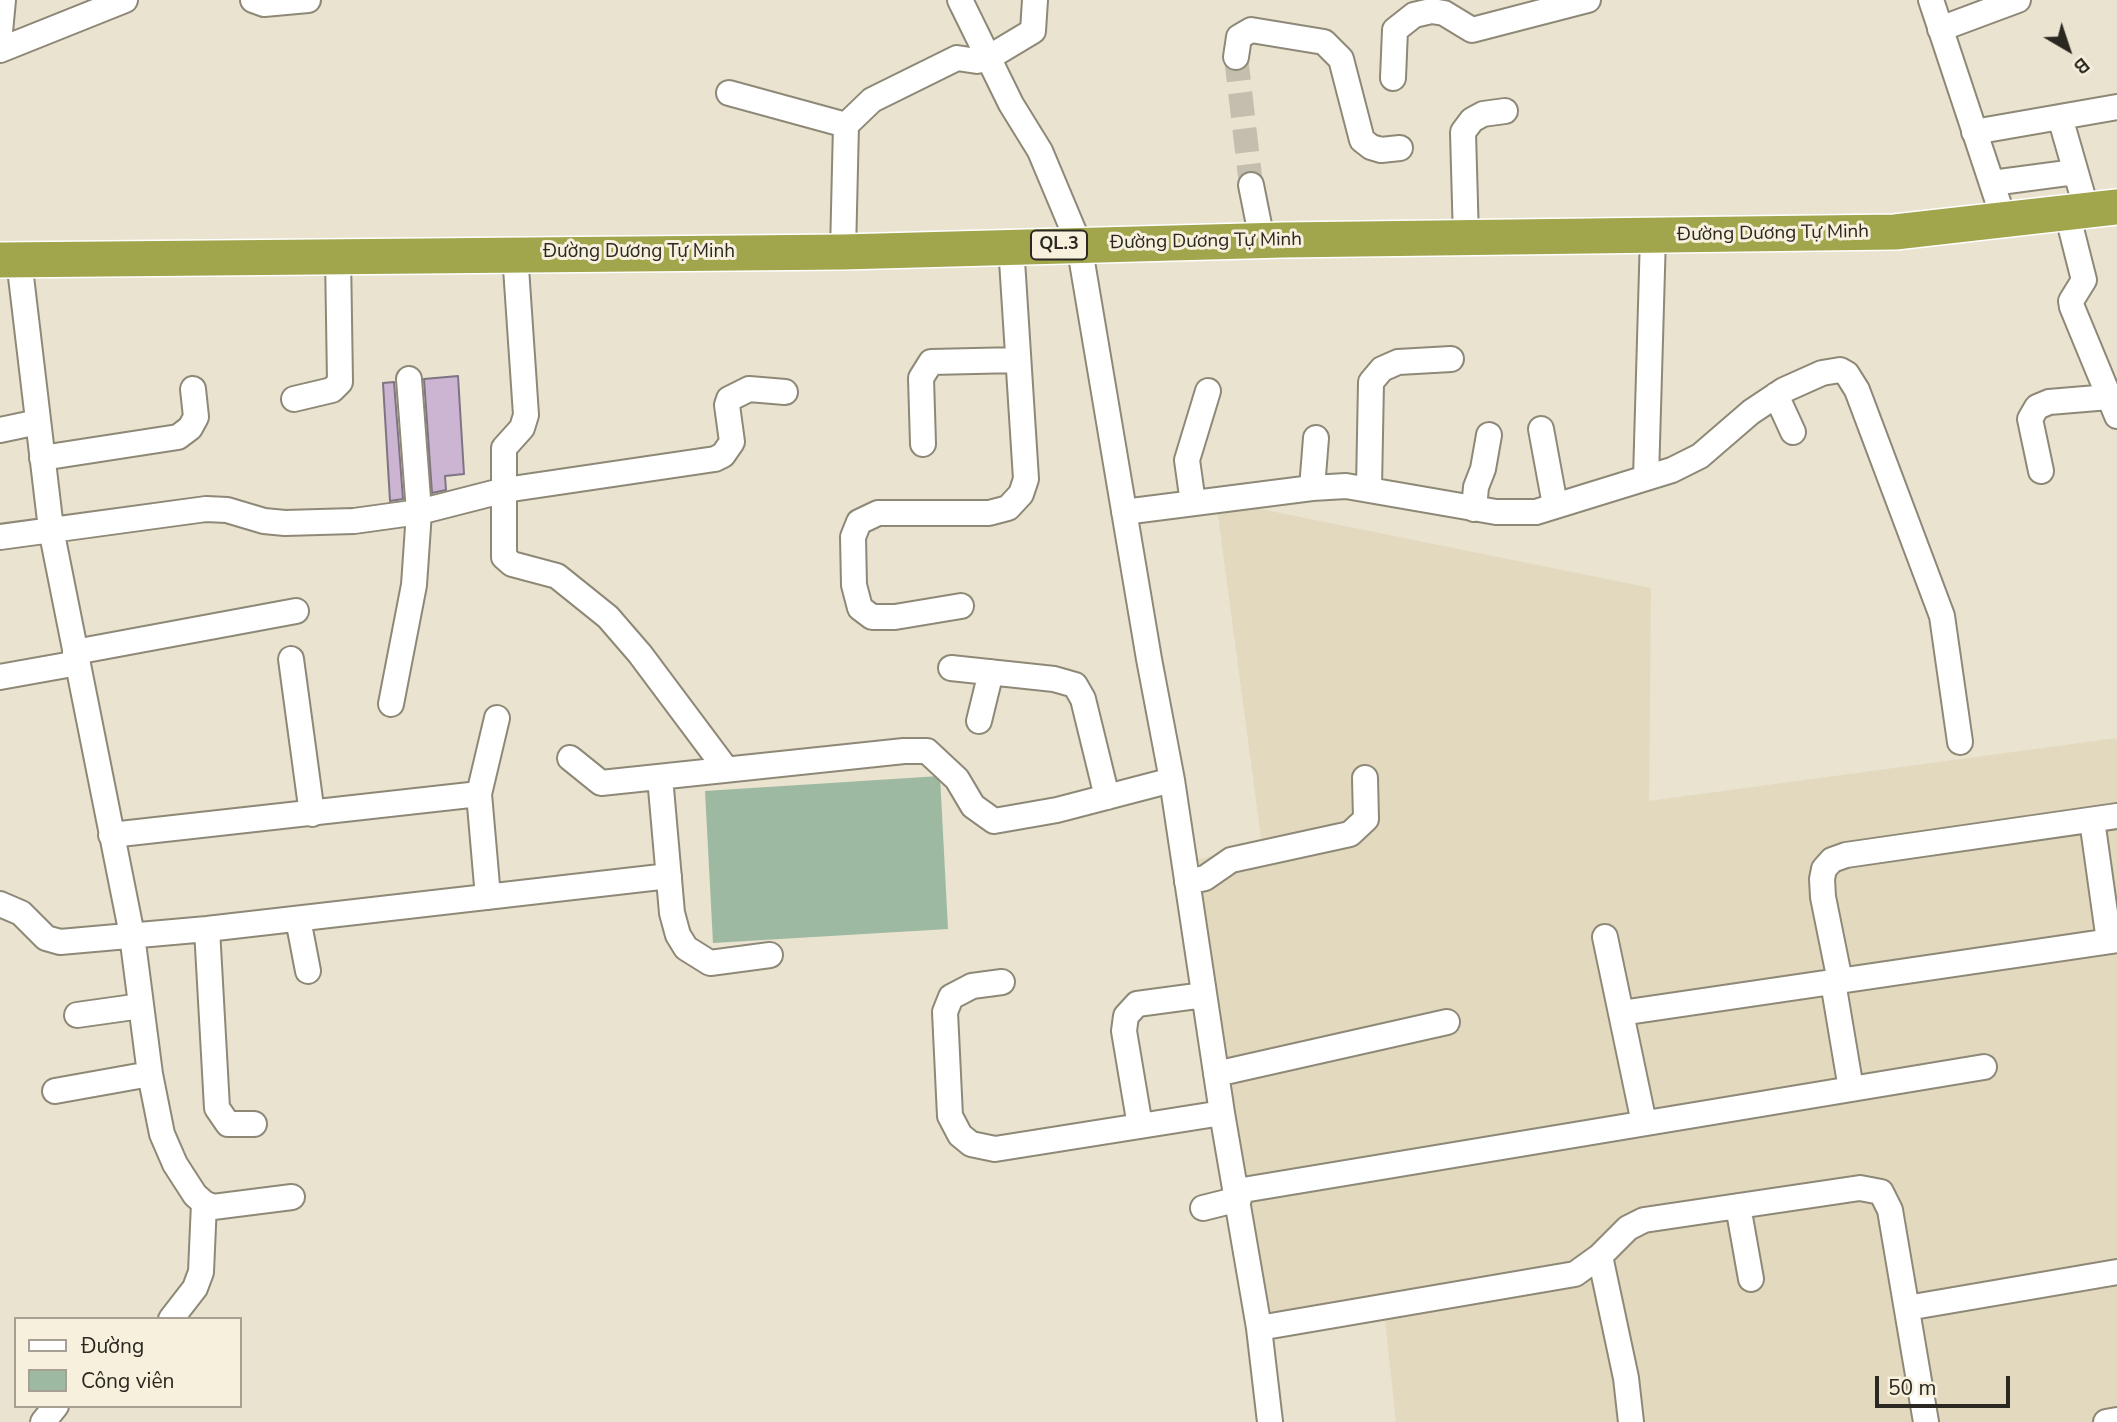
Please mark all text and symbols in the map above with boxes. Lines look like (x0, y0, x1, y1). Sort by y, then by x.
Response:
north arrow (2033, 14, 2103, 84)
text: B (2068, 51, 2094, 80)
street label: Đường Dương Tự Minh (1677, 221, 1869, 247)
street label: Đường Dương Tự Minh (1110, 229, 1302, 255)
road number: QL.3 (1031, 230, 1087, 260)
street label: Đường Dương Tự Minh (543, 241, 735, 263)
legend (14, 1317, 242, 1408)
text: Đường (81, 1332, 144, 1360)
scale bar (1879, 1362, 2014, 1406)
text: Công viên (81, 1367, 175, 1395)
text: 50 m (1888, 1374, 1937, 1402)

